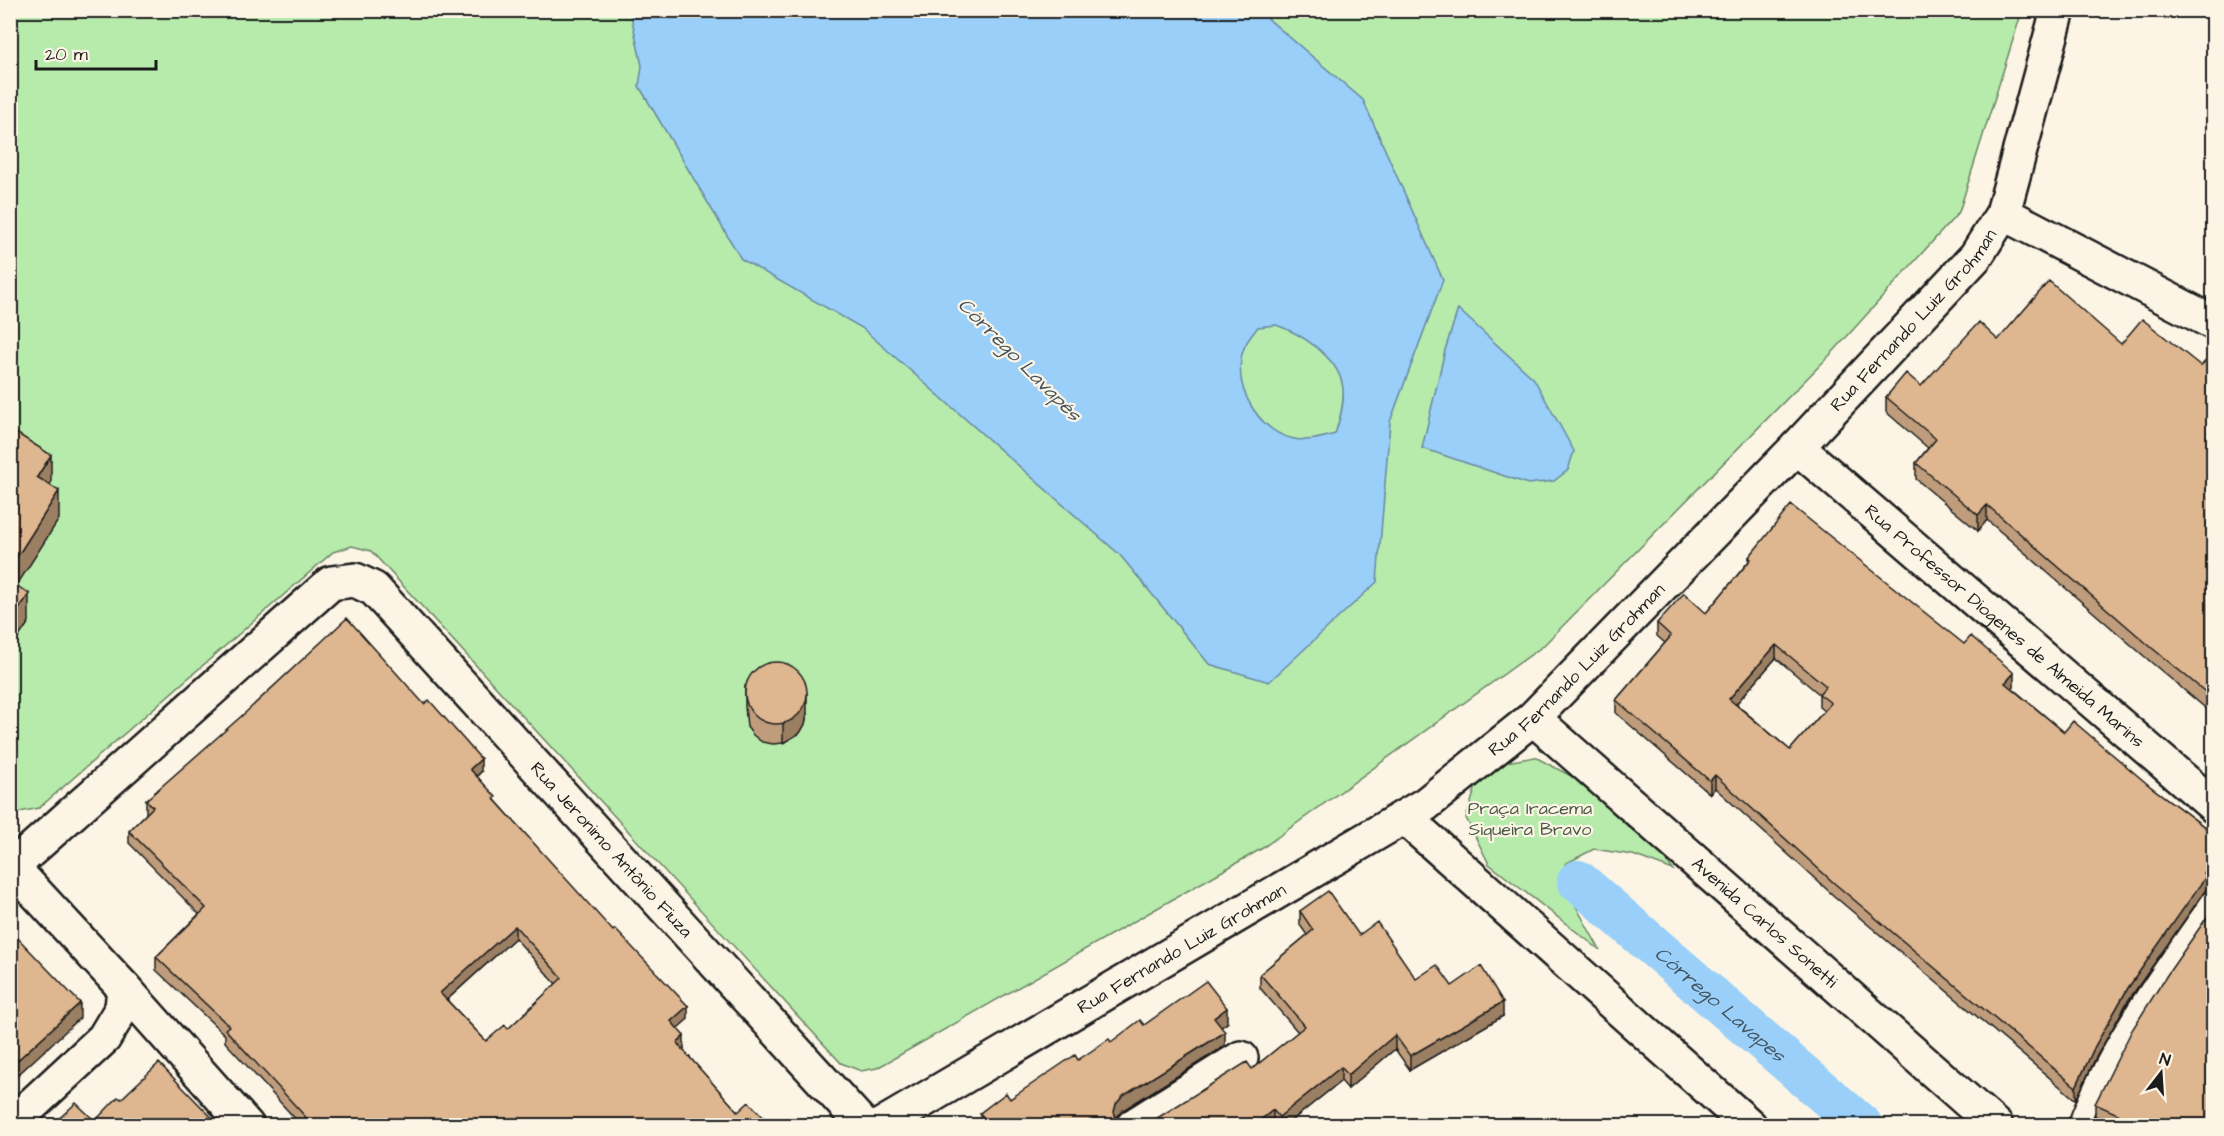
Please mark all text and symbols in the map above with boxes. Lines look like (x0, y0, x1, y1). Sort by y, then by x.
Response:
scale bar (36, 33, 156, 71)
text: 20 m (45, 42, 88, 67)
street label: Rua Fernando Luiz Grohman (1825, 224, 2003, 417)
water label: Córrego Lavapés (951, 292, 1088, 429)
street label: Rua Professor Diogenes de Almeida Marins (1859, 499, 2150, 754)
street label: Rua Fernando Luiz Grohman (1483, 578, 1671, 762)
street label: Rua Jeronimo Antônio Fiuza (525, 756, 698, 943)
park label: Praça Iracema Siqueira Bravo (1468, 796, 1592, 842)
street label: Avenida Carlos Sonetti (1686, 852, 1843, 994)
street label: Rua Fernando Luiz Grohman (1073, 877, 1291, 1020)
water label: Córrego Lavapes (1648, 940, 1792, 1070)
north arrow (2131, 1043, 2191, 1103)
text: N (2157, 1048, 2173, 1072)

